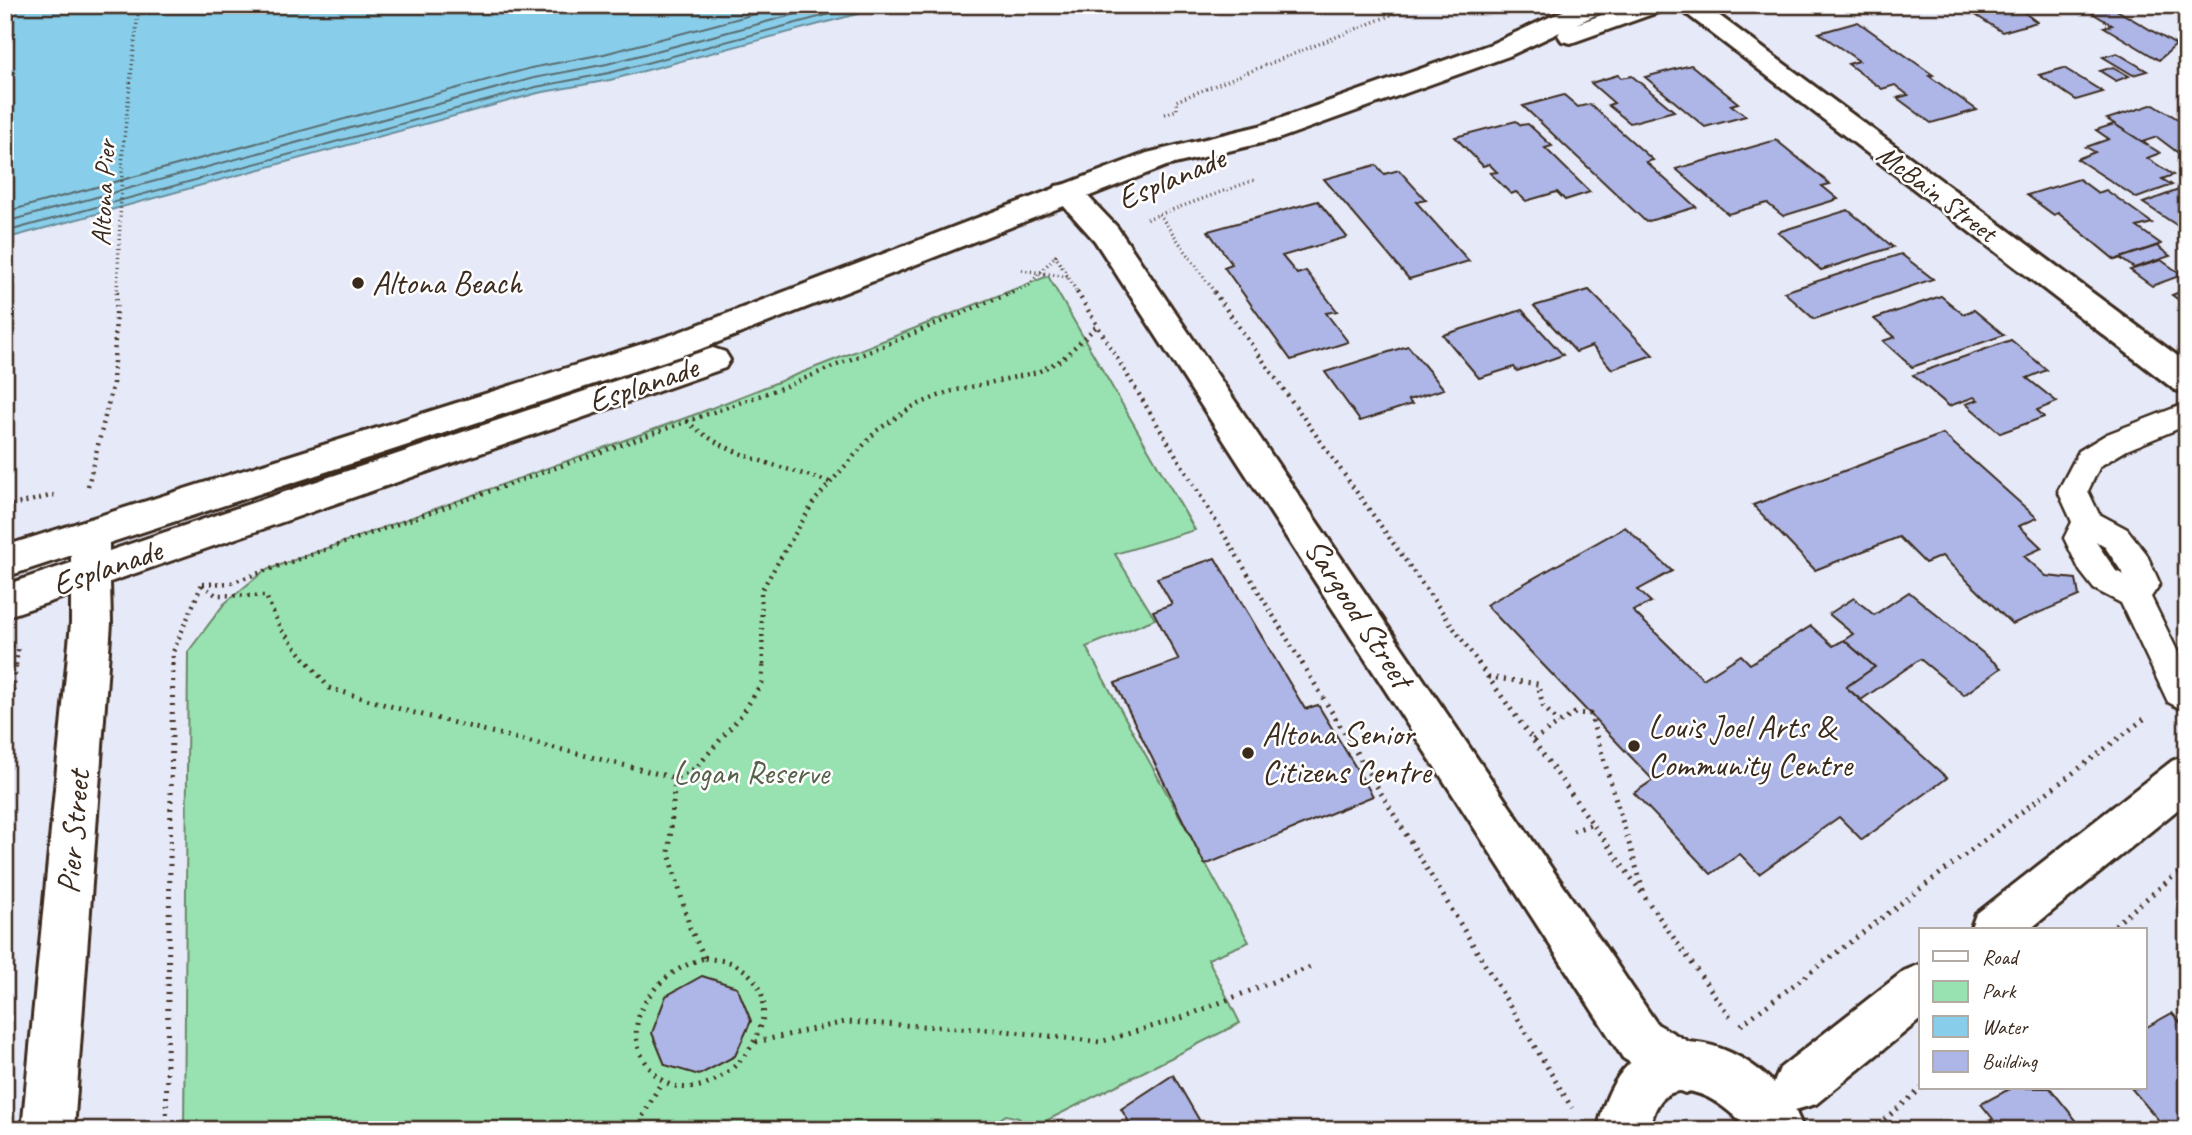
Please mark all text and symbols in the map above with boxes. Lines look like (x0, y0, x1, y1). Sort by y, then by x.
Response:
street label: Altona Pier (83, 136, 123, 247)
street label: Esplanade (1111, 136, 1233, 219)
street label: McBain Street (1870, 137, 2006, 251)
place label: Altona Beach (372, 262, 524, 304)
marker: Altona Beach (350, 275, 366, 291)
street label: Esplanade (583, 345, 705, 422)
street label: Esplanade (47, 528, 169, 605)
street label: Sargood Street (1295, 530, 1425, 699)
place label: Louis Joel Arts & Community Centre (1648, 706, 1854, 786)
place label: Altona Senior Citizens Centre (1262, 713, 1433, 793)
marker: Louis Joel Arts & Community Centre (1626, 738, 1642, 754)
marker: Altona Senior Citizens Centre (1240, 745, 1256, 761)
park label: Logan Reserve (673, 752, 831, 794)
street label: Pier Street (47, 766, 100, 895)
legend (1919, 928, 2146, 1090)
text: Road (1982, 944, 2021, 970)
text: Park (1982, 978, 2017, 1004)
text: Water (1982, 1014, 2029, 1040)
text: Building (1982, 1048, 2039, 1074)

